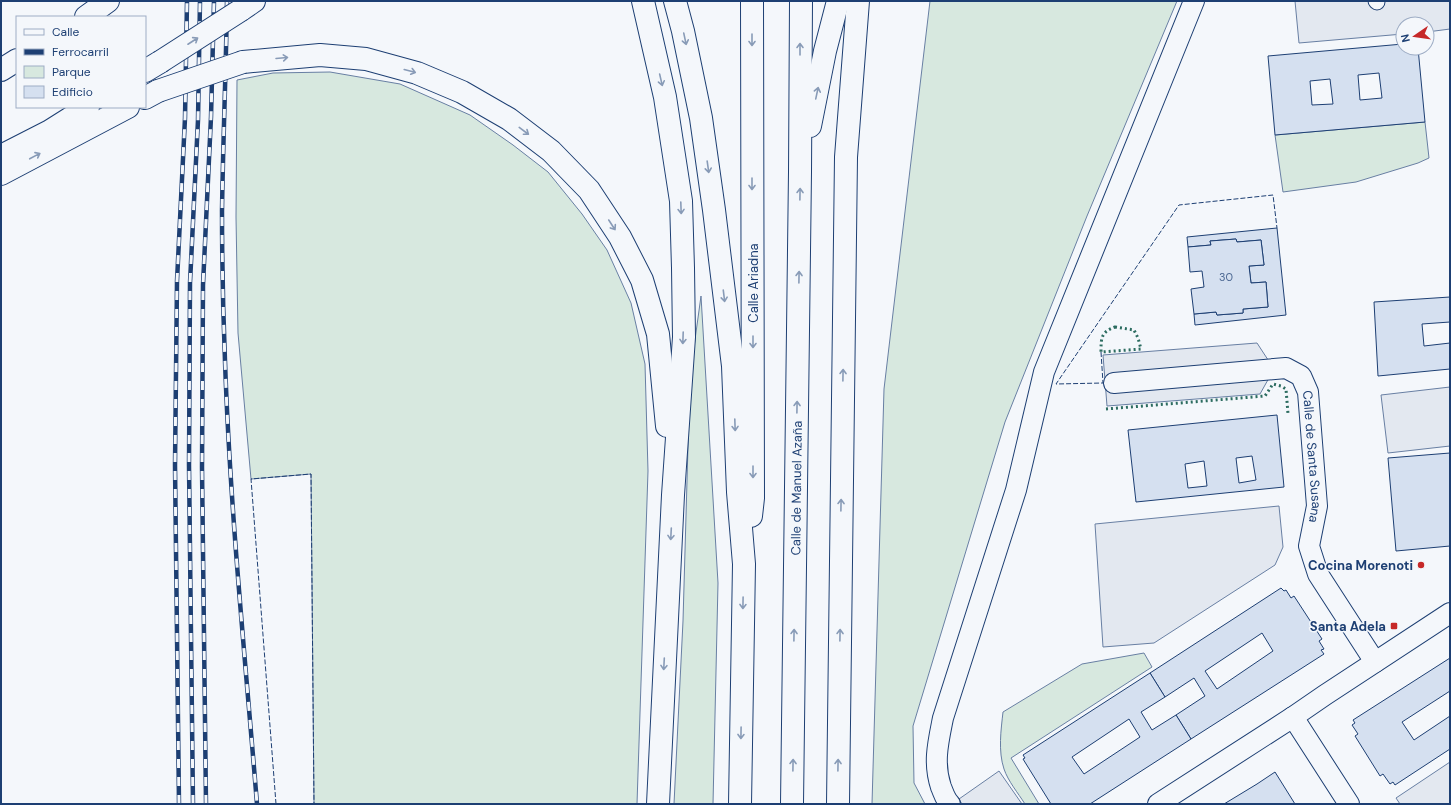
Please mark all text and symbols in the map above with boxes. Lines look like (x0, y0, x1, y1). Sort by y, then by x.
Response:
legend (16, 16, 146, 108)
north arrow (1395, 16, 1435, 56)
text: Calle (52, 24, 79, 40)
one-way arrow (681, 32, 689, 45)
one-way arrow (748, 33, 756, 46)
text: N (1398, 33, 1413, 44)
one-way arrow (187, 37, 198, 45)
one-way arrow (796, 43, 804, 56)
text: Ferrocarril (52, 44, 109, 60)
one-way arrow (275, 54, 288, 62)
text: Parque (52, 64, 91, 80)
one-way arrow (403, 68, 416, 75)
one-way arrow (658, 73, 666, 86)
text: Edificio (52, 84, 93, 100)
one-way arrow (813, 87, 821, 100)
one-way arrow (519, 127, 530, 135)
one-way arrow (29, 151, 41, 159)
one-way arrow (704, 160, 712, 173)
one-way arrow (748, 177, 756, 190)
one-way arrow (796, 188, 804, 201)
one-way arrow (677, 201, 685, 214)
one-way arrow (608, 219, 616, 230)
street label: Calle Ariadna (745, 243, 762, 323)
house number: 30 (1219, 270, 1233, 284)
one-way arrow (795, 271, 803, 284)
one-way arrow (721, 289, 728, 302)
one-way arrow (679, 331, 687, 344)
one-way arrow (749, 335, 757, 348)
one-way arrow (839, 369, 847, 382)
street label: Calle de Santa Susana (1299, 390, 1326, 524)
one-way arrow (793, 401, 801, 414)
one-way arrow (732, 418, 739, 431)
street label: Calle de Manuel Azaña (787, 420, 805, 556)
one-way arrow (749, 465, 757, 478)
one-way arrow (837, 499, 845, 512)
one-way arrow (667, 527, 674, 540)
place label: Cocina Morenoti (1308, 557, 1413, 574)
marker: Cocina Morenoti (1416, 560, 1426, 570)
one-way arrow (739, 596, 747, 609)
place label: Santa Adela (1310, 618, 1386, 635)
marker: Santa Adela (1389, 621, 1399, 631)
one-way arrow (790, 629, 798, 642)
one-way arrow (836, 629, 844, 642)
one-way arrow (661, 657, 668, 670)
one-way arrow (737, 726, 745, 739)
one-way arrow (789, 759, 797, 772)
one-way arrow (834, 759, 842, 772)

